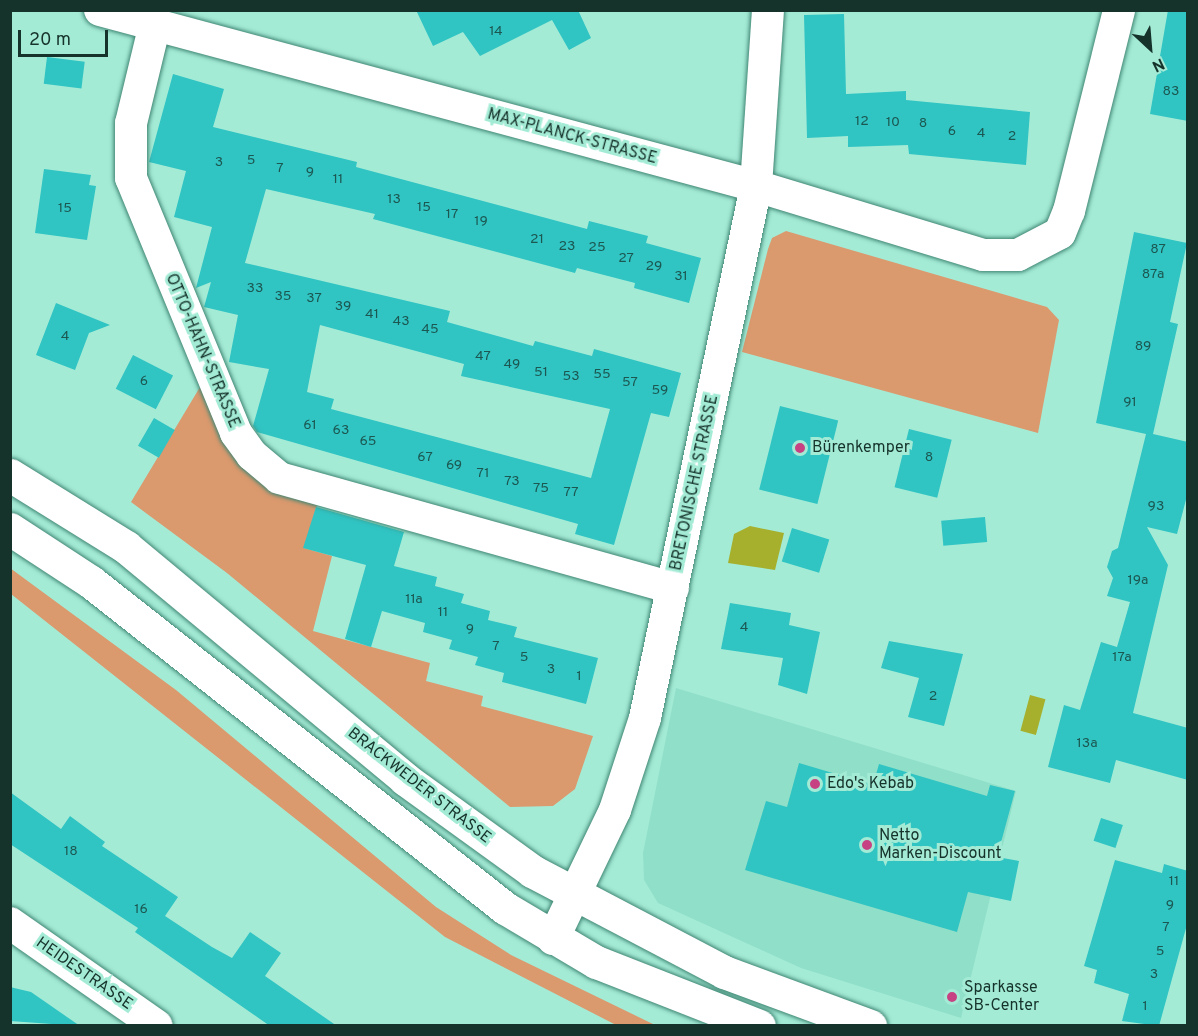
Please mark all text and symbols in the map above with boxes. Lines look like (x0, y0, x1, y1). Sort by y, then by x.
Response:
scale bar (21, 18, 111, 56)
north arrow (1120, 18, 1180, 78)
house number: 14 (489, 24, 503, 40)
text: 20 m (29, 29, 71, 52)
text: N (1148, 53, 1167, 76)
house number: 83 (1163, 84, 1179, 100)
street label: MAX-PLANCK-STRASSE (485, 105, 659, 169)
house number: 12 (855, 114, 869, 130)
house number: 10 (886, 115, 900, 131)
house number: 8 (919, 116, 927, 132)
house number: 6 (948, 124, 956, 140)
house number: 4 (977, 126, 985, 142)
house number: 2 (1008, 129, 1016, 145)
house number: 5 (247, 153, 255, 169)
house number: 3 (215, 155, 223, 171)
house number: 7 (276, 161, 284, 177)
house number: 9 (306, 165, 314, 181)
house number: 11 (333, 172, 343, 188)
house number: 13 (387, 192, 401, 208)
house number: 15 (417, 200, 431, 216)
house number: 15 (58, 201, 72, 217)
house number: 17 (446, 207, 458, 223)
house number: 19 (474, 214, 488, 230)
house number: 21 (530, 232, 544, 248)
house number: 23 (559, 239, 575, 255)
house number: 25 (588, 240, 606, 256)
house number: 87 (1150, 242, 1166, 258)
house number: 27 (618, 251, 634, 267)
house number: 29 (646, 259, 662, 275)
house number: 87a (1142, 267, 1164, 283)
house number: 31 (674, 269, 688, 285)
street label: OTTO-HAHN-STRASSE (161, 271, 243, 431)
house number: 33 (247, 281, 263, 297)
house number: 35 (274, 289, 292, 305)
house number: 37 (306, 291, 322, 307)
house number: 39 (335, 299, 351, 315)
house number: 41 (365, 307, 379, 323)
house number: 43 (392, 314, 410, 330)
house number: 45 (421, 322, 439, 338)
house number: 4 (61, 329, 69, 345)
house number: 89 (1135, 339, 1151, 355)
house number: 47 (475, 349, 491, 365)
house number: 49 (504, 357, 520, 373)
house number: 51 (534, 365, 548, 381)
house number: 55 (593, 367, 611, 383)
house number: 53 (562, 369, 580, 385)
house number: 6 (140, 374, 148, 390)
house number: 57 (622, 375, 638, 391)
house number: 59 (652, 383, 668, 399)
street label: BRETONISCHE STRASSE (667, 393, 723, 573)
house number: 91 (1123, 395, 1137, 411)
house number: 61 (303, 418, 317, 434)
house number: 63 (333, 423, 349, 439)
house number: 65 (359, 434, 377, 450)
place label: Bürenkemper (812, 438, 910, 458)
marker: Bürenkemper (793, 441, 807, 455)
house number: 67 (417, 450, 433, 466)
house number: 8 (925, 450, 933, 466)
house number: 69 (446, 458, 462, 474)
house number: 71 (477, 466, 489, 482)
house number: 73 (504, 474, 520, 490)
house number: 75 (533, 481, 549, 497)
house number: 77 (563, 485, 579, 501)
house number: 93 (1148, 499, 1164, 515)
house number: 19a (1128, 573, 1148, 589)
house number: 11a (405, 592, 423, 608)
house number: 11 (438, 605, 448, 621)
house number: 4 (740, 620, 748, 636)
house number: 9 (466, 622, 474, 638)
house number: 7 (492, 639, 500, 655)
house number: 5 (520, 650, 528, 666)
house number: 17a (1112, 650, 1132, 666)
house number: 3 (547, 662, 555, 678)
house number: 1 (576, 669, 582, 685)
house number: 2 (929, 689, 937, 705)
street label: BRACKWEDER STRASSE (343, 724, 495, 848)
house number: 13a (1076, 736, 1098, 752)
place label: Edo's Kebab (827, 774, 914, 794)
marker: Edo's Kebab (808, 777, 822, 791)
place label: Netto Marken-Discount (879, 826, 1001, 864)
marker: Netto Marken-Discount (860, 838, 874, 852)
house number: 18 (64, 844, 78, 860)
house number: 11 (1169, 874, 1179, 890)
house number: 9 (1166, 898, 1174, 914)
house number: 16 (134, 902, 148, 918)
house number: 7 (1162, 920, 1170, 936)
street label: HEIDESTRASSE (32, 934, 136, 1014)
house number: 5 (1156, 944, 1164, 960)
house number: 3 (1150, 967, 1158, 983)
place label: Sparkasse SB-Center (964, 978, 1039, 1016)
marker: Sparkasse SB-Center (945, 990, 959, 1004)
house number: 1 (1142, 999, 1148, 1015)

